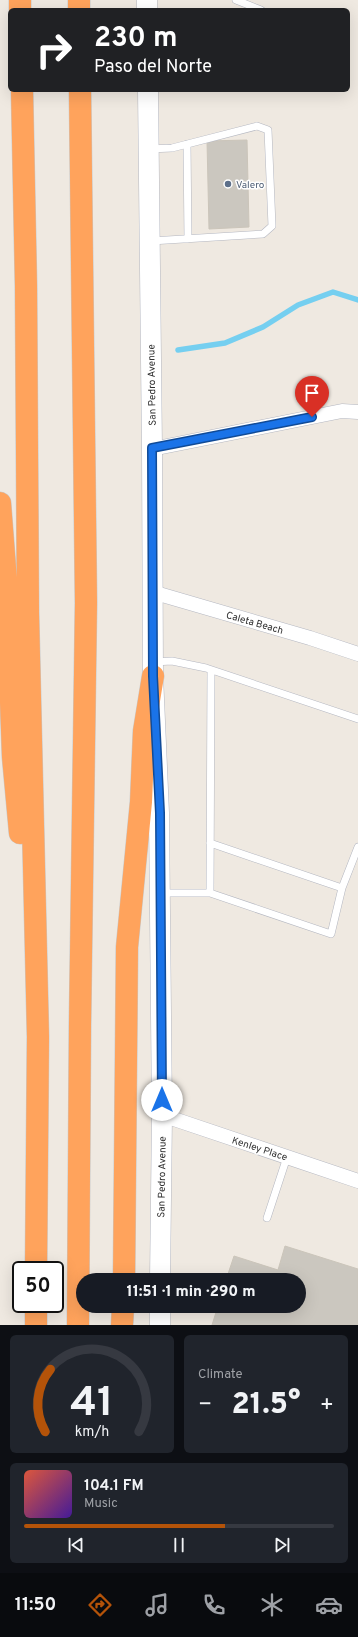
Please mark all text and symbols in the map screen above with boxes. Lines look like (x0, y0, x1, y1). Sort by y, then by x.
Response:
text: 230 m (94, 21, 177, 57)
icon: right (28, 24, 80, 76)
text: Paso del Norte (94, 56, 212, 79)
marker: Valero (223, 179, 233, 189)
place label: Valero (236, 179, 265, 192)
street label: San Pedro Avenue (145, 344, 160, 426)
pin (295, 376, 329, 417)
icon: arrive (301, 382, 323, 404)
street label: Caleta Beach (224, 609, 285, 638)
position arrow (141, 1079, 183, 1121)
street label: Kenley Place (230, 1134, 289, 1165)
street label: San Pedro Avenue (155, 1136, 170, 1218)
speed limit sign: 50 (12, 1261, 64, 1313)
text: 11:51 · 1 min · 290 m (127, 1283, 255, 1302)
text: Climate (198, 1367, 243, 1383)
text: 41 (70, 1378, 114, 1431)
text: 21.5° (231, 1387, 301, 1424)
text: − (198, 1392, 212, 1419)
text: + (320, 1392, 334, 1419)
text: km/h (75, 1423, 109, 1441)
text: 104.1 FM (84, 1477, 144, 1496)
text: Music (84, 1496, 118, 1512)
icon: previous (65, 1534, 87, 1556)
icon: pause (168, 1534, 190, 1556)
icon: next (271, 1534, 293, 1556)
icon: directions (86, 1591, 114, 1619)
icon: music (143, 1591, 171, 1619)
icon: phone (200, 1591, 228, 1619)
icon: climate (258, 1591, 286, 1619)
icon: car (315, 1591, 343, 1619)
text: 11:50 (15, 1594, 56, 1617)

